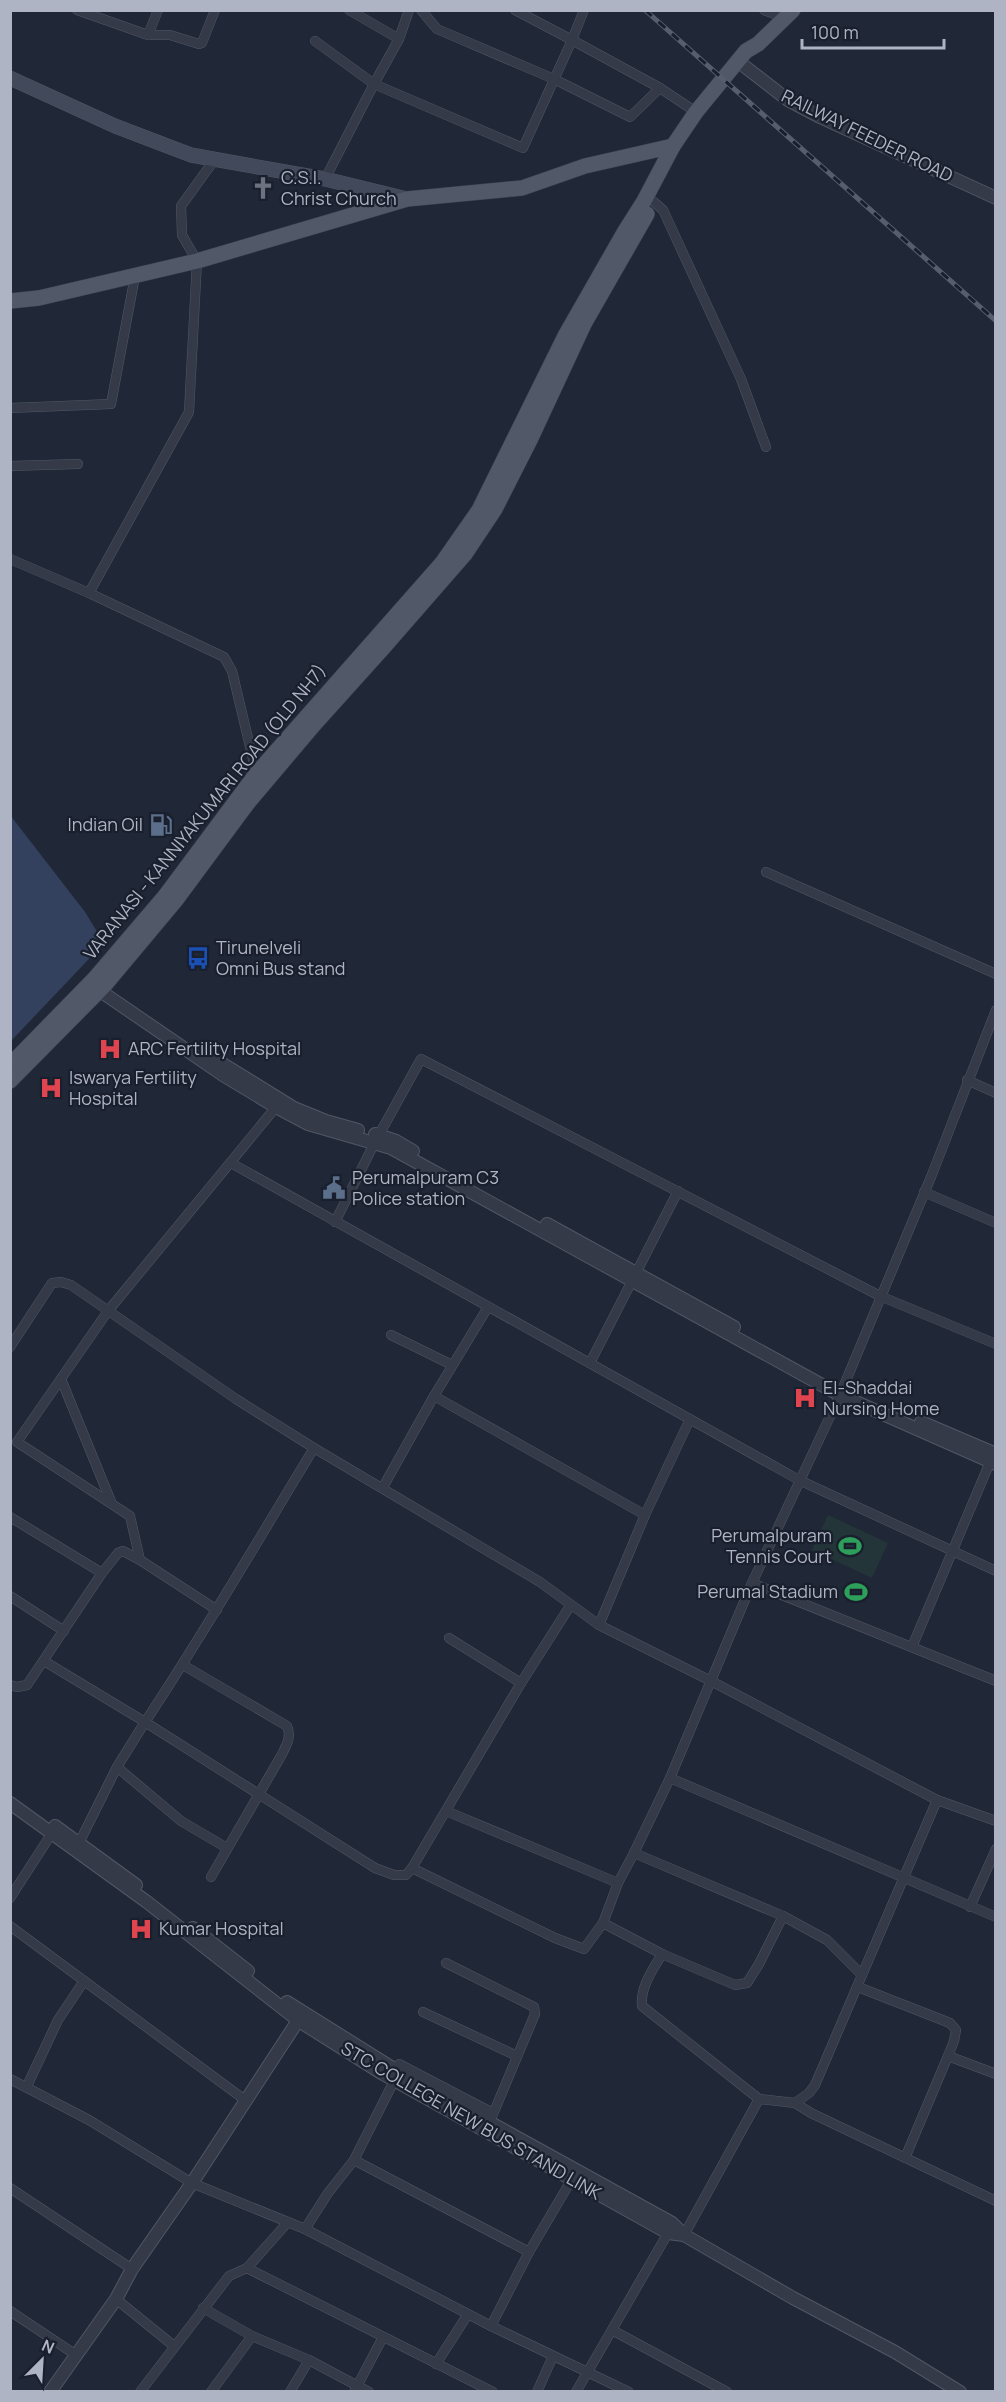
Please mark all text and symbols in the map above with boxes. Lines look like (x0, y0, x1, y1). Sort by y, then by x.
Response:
scale bar (802, 12, 944, 50)
text: 100 m (811, 20, 859, 44)
street label: RAILWAY FEEDER ROAD (778, 83, 957, 187)
place label: C.S.I. Christ Church (281, 165, 397, 210)
church icon: C.S.I. Christ Church (250, 175, 276, 201)
street label: VARANASI - KANNIYAKUMARI ROAD (OLD NH7) (77, 659, 331, 964)
place label: Indian Oil (68, 812, 143, 836)
fuel station icon: Indian Oil (148, 812, 174, 838)
place label: Tirunelveli Omni Bus stand (216, 935, 346, 980)
bus stop icon: Tirunelveli Omni Bus stand (185, 945, 211, 971)
hospital icon: ARC Fertility Hospital (97, 1036, 123, 1062)
place label: ARC Fertility Hospital (128, 1036, 301, 1060)
place label: Iswarya Fertility Hospital (69, 1065, 197, 1110)
hospital icon: Iswarya Fertility Hospital (38, 1075, 64, 1101)
place label: Perumalpuram C3 Police station (352, 1165, 499, 1210)
public building icon: Perumalpuram C3 Police station (321, 1175, 347, 1201)
place label: El-Shaddai Nursing Home (823, 1375, 939, 1420)
hospital icon: El-Shaddai Nursing Home (792, 1385, 818, 1411)
place label: Perumalpuram Tennis Court (711, 1523, 832, 1568)
sports icon: Perumalpuram Tennis Court (837, 1533, 863, 1559)
place label: Perumal Stadium (697, 1579, 838, 1603)
sports icon: Perumal Stadium (843, 1579, 869, 1605)
hospital icon: Kumar Hospital (128, 1916, 154, 1942)
place label: Kumar Hospital (159, 1916, 284, 1940)
street label: STC COLLEGE NEW BUS STAND LINK (337, 2035, 606, 2205)
north arrow (12, 2330, 72, 2390)
text: N (38, 2334, 58, 2359)

